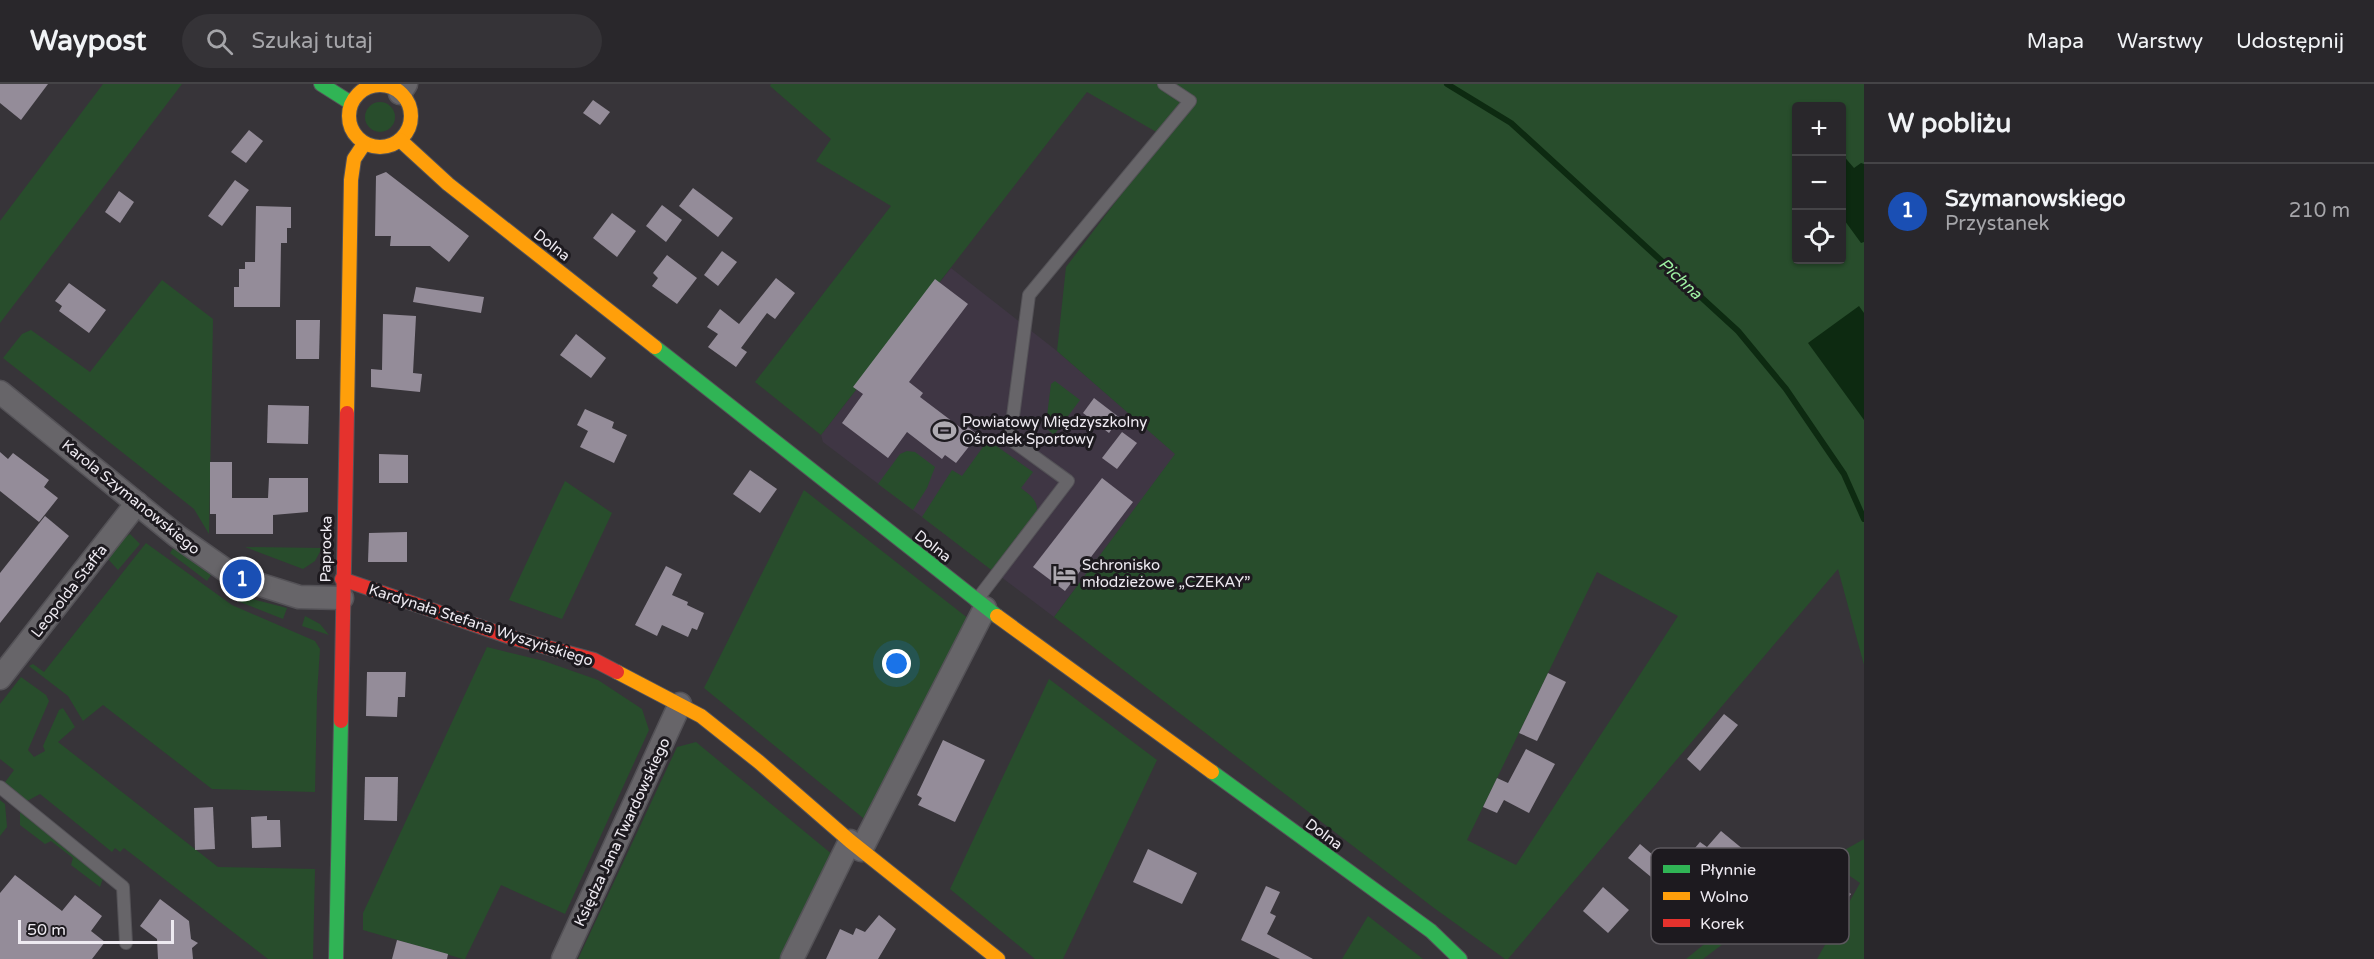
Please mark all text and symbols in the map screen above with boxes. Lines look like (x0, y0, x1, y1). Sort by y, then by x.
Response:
search box (182, 14, 602, 68)
text: Waypost (30, 24, 146, 58)
icon: search (203, 25, 236, 58)
text: Szukaj tutaj (251, 28, 373, 54)
text: Mapa (2027, 29, 2084, 54)
text: Warstwy (2117, 29, 2203, 54)
text: Udostępnij (2236, 29, 2344, 54)
map controls (1792, 102, 1846, 264)
button: + (1792, 102, 1846, 156)
text: W pobliżu (1888, 108, 2011, 139)
button: − (1792, 156, 1846, 210)
text: Szymanowskiego (1945, 186, 2126, 212)
text: 1 (1901, 199, 1914, 223)
text: 210 m (2289, 199, 2350, 223)
button: locate (1792, 210, 1846, 264)
text: Przystanek (1945, 212, 2049, 236)
street label: Dolna (530, 225, 574, 265)
water label: Pichna (1654, 254, 1706, 305)
place label: Powiatowy Międzyszkolny Ośrodek Sportowy (962, 413, 1147, 448)
sports icon: Powiatowy Międzyszkolny Ośrodek Sportowy (931, 418, 957, 444)
street label: Karola Szymanowskiego (58, 436, 204, 558)
street label: Paprocka (316, 516, 336, 582)
street label: Dolna (911, 526, 955, 566)
street label: Leopolda Staffa (27, 541, 111, 641)
pin: 1 (222, 556, 262, 602)
place label: Schronisko młodzieżowe „CZEKAY” (1082, 556, 1250, 591)
hotel icon: Schronisko młodzieżowe „CZEKAY” (1051, 561, 1077, 587)
street label: Kardynała Stefana Wyszyńskiego (367, 580, 595, 670)
your location (882, 649, 911, 678)
street label: Księdza Jana Twardowskiego (570, 735, 674, 929)
street label: Dolna (1302, 815, 1346, 853)
legend (1651, 848, 1849, 944)
text: Płynnie (1700, 860, 1756, 880)
text: Wolno (1700, 887, 1749, 907)
text: Korek (1700, 914, 1744, 934)
scale bar (18, 917, 174, 944)
text: 50 m (27, 920, 66, 940)

